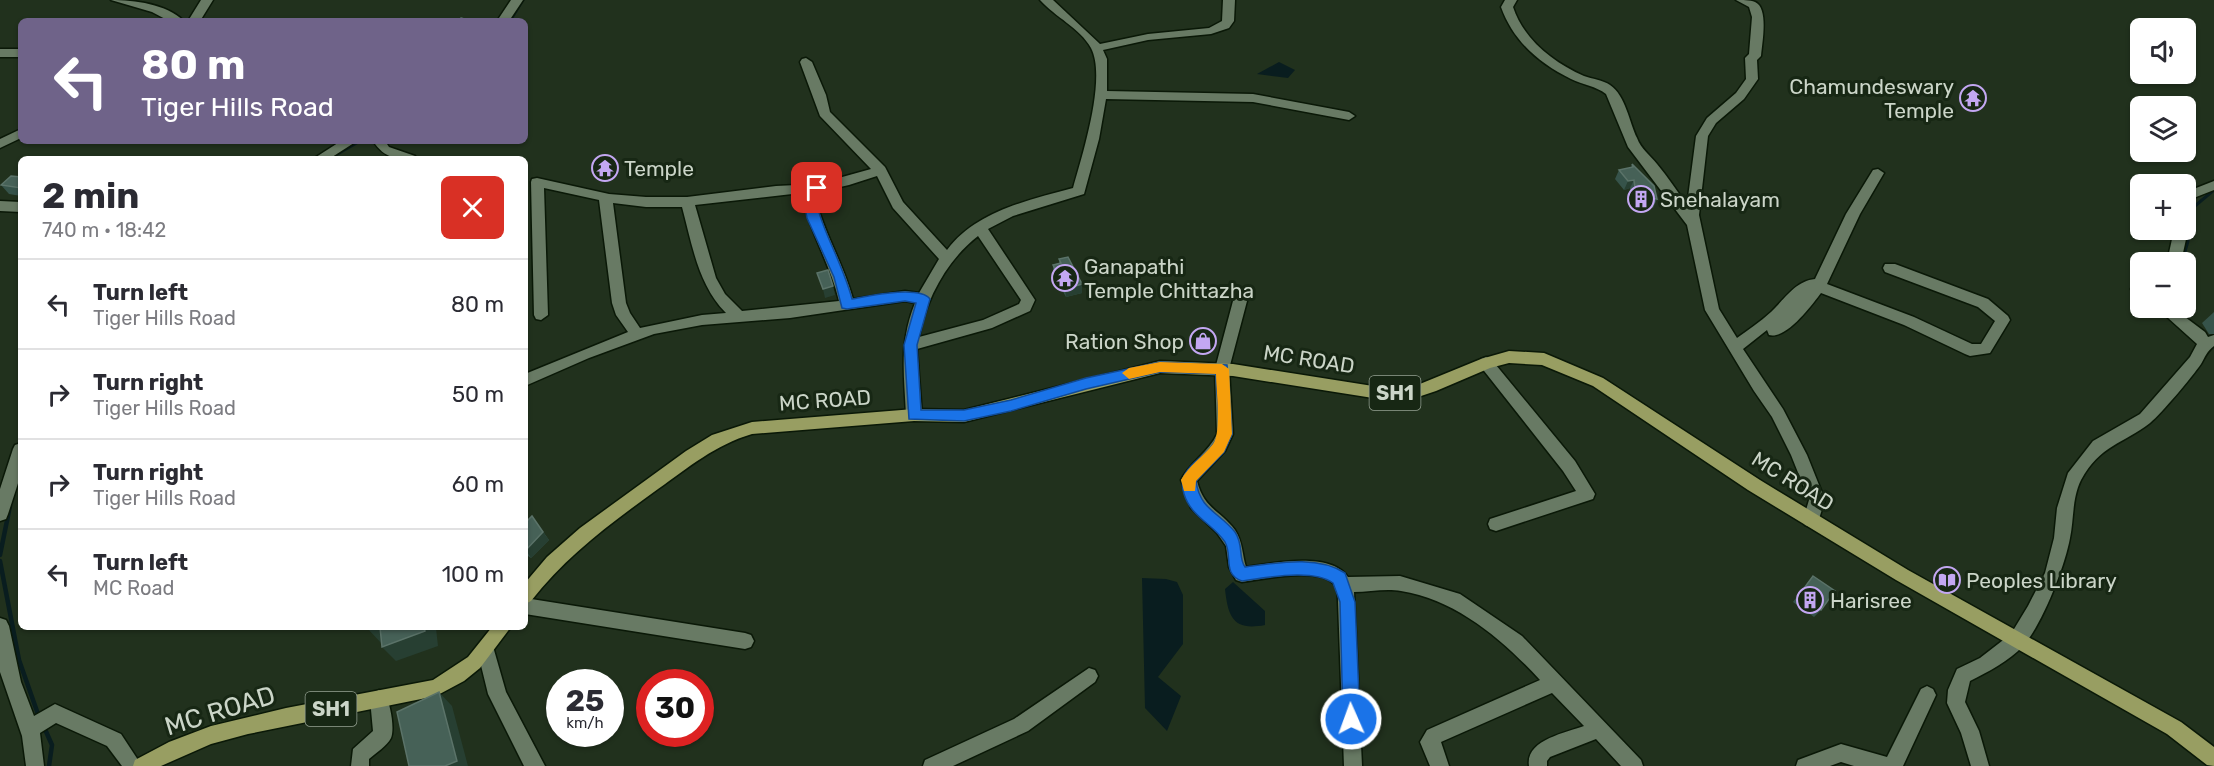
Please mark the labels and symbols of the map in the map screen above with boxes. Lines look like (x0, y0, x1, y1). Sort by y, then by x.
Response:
place label: Chamundeswary Temple (1789, 74, 1954, 123)
temple icon: Chamundeswary Temple (1958, 83, 1988, 113)
temple icon: Temple (590, 153, 620, 183)
place label: Temple (624, 156, 694, 181)
pin (791, 162, 842, 213)
building icon: Snehalayam (1626, 184, 1656, 214)
place label: Snehalayam (1660, 187, 1780, 212)
place label: Ganapathi Temple Chittazha (1084, 254, 1254, 303)
temple icon: Ganapathi Temple Chittazha (1050, 263, 1080, 293)
shop icon: Ration Shop (1188, 326, 1218, 356)
place label: Ration Shop (1065, 329, 1184, 354)
street label: MC ROAD (1262, 339, 1356, 379)
road number: SH1 (1370, 376, 1420, 410)
street label: MC ROAD (778, 384, 872, 416)
street label: MC ROAD (1747, 446, 1839, 516)
library icon: Peoples Library (1932, 565, 1962, 595)
place label: Peoples Library (1966, 568, 2117, 593)
building icon: Harisree (1795, 585, 1825, 615)
place label: Harisree (1830, 588, 1912, 613)
speed limit sign: 30 (636, 669, 714, 747)
street label: MC ROAD (161, 680, 279, 742)
position arrow (1319, 687, 1383, 751)
road number: SH1 (306, 692, 356, 726)

